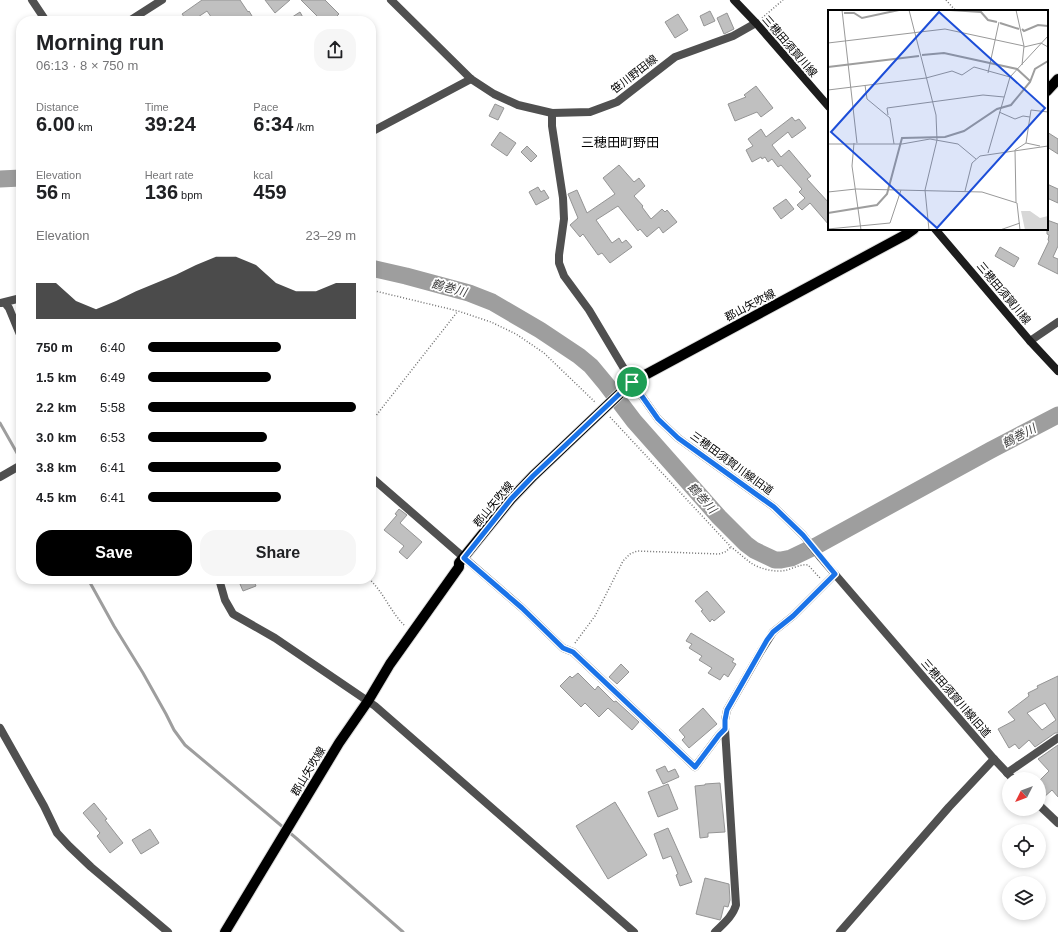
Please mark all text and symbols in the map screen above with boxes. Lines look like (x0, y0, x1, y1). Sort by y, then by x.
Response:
inset map (828, 10, 1048, 230)
street label: 三穂田須賀川線 (760, 13, 820, 79)
button: share (314, 29, 356, 71)
text: Morning run (36, 30, 164, 55)
street label: 笹川野田線 (609, 52, 659, 96)
text: 06:13 · 8 × 750 m (36, 58, 138, 73)
text: Distance (36, 101, 79, 113)
text: Time (145, 101, 169, 113)
text: Pace (253, 101, 278, 113)
text: 6.00 (36, 113, 75, 135)
text: 39:24 (145, 113, 196, 135)
text: 6:34 (253, 113, 293, 135)
text: km (75, 121, 93, 133)
text: /km (293, 121, 314, 133)
district label: 三穂田町野田 (581, 135, 659, 150)
text: Elevation (36, 169, 81, 181)
text: Heart rate (145, 169, 194, 181)
text: kcal (253, 169, 273, 181)
text: 56 (36, 181, 58, 203)
text: 136 (145, 181, 178, 203)
text: 459 (253, 181, 287, 203)
text: m (58, 189, 70, 201)
text: bpm (178, 189, 203, 201)
text: Elevation (36, 228, 89, 243)
text: 23–29 m (305, 228, 356, 243)
street label: 三穂田須賀川線 (975, 260, 1033, 326)
water label: 鶴巻川 (430, 277, 470, 300)
street label: 郡山矢吹線 (723, 287, 777, 323)
text: 750 m (36, 340, 73, 355)
text: 6:40 (100, 340, 125, 355)
pin (615, 365, 649, 399)
text: 1.5 km (36, 370, 76, 385)
text: 6:49 (100, 370, 125, 385)
icon: arrive (621, 371, 643, 393)
text: 2.2 km (36, 400, 76, 415)
text: 5:58 (100, 400, 125, 415)
water label: 鶴巻川 (1000, 420, 1040, 451)
street label: 三穂田須賀川線旧道 (688, 429, 776, 497)
text: 3.0 km (36, 430, 76, 445)
text: 6:53 (100, 430, 125, 445)
text: 3.8 km (36, 460, 76, 475)
text: 6:41 (100, 460, 125, 475)
street label: 郡山矢吹線 (471, 479, 515, 529)
water label: 鶴巻川 (685, 480, 721, 518)
text: 4.5 km (36, 490, 76, 505)
text: 6:41 (100, 490, 125, 505)
button: Save (36, 530, 192, 576)
button: Share (200, 530, 356, 576)
street label: 三穂田須賀川線旧道 (919, 657, 993, 739)
street label: 郡山矢吹線 (289, 744, 327, 798)
north arrow (1002, 772, 1046, 816)
map controls (1002, 772, 1046, 920)
button: locate (1002, 824, 1046, 868)
button: layers (1002, 876, 1046, 920)

